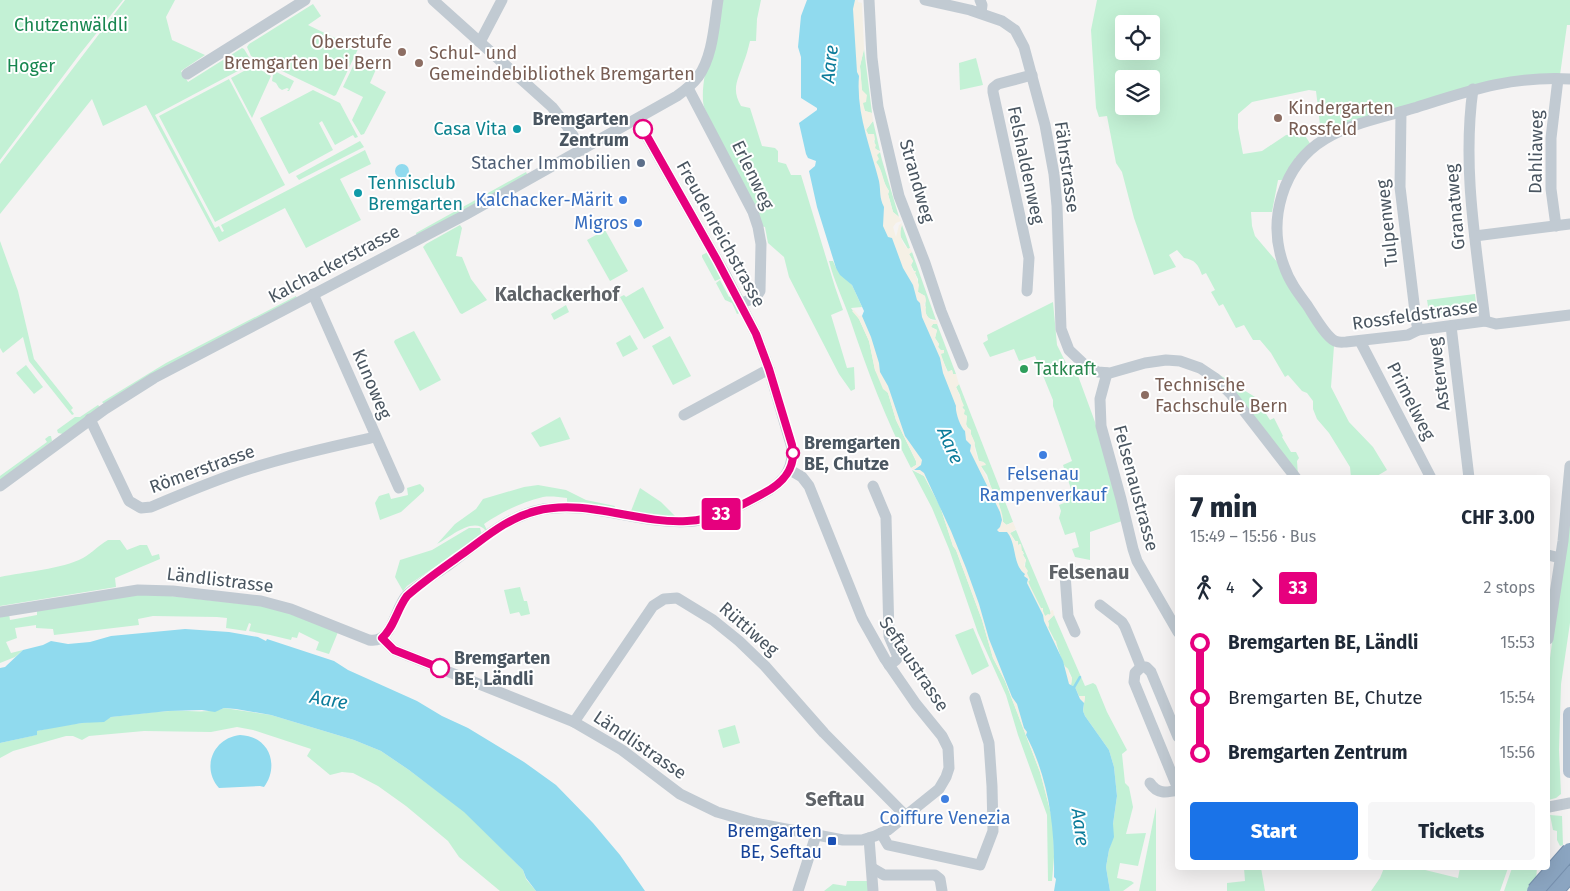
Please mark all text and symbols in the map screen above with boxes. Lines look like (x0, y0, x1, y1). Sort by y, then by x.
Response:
park label: Chutzenwäldli (14, 14, 128, 36)
map controls (1115, 15, 1160, 115)
button: locate (1115, 15, 1160, 60)
place label: Oberstufe Bremgarten bei Bern (224, 31, 392, 74)
place label: Schul- und Gemeindebibliothek Bremgarten (429, 42, 695, 85)
water label: Aare (816, 44, 843, 85)
marker: Oberstufe Bremgarten bei Bern (396, 46, 408, 58)
park label: Hoger (7, 55, 55, 77)
marker: Schul- und Gemeindebibliothek Bremgarten (413, 57, 425, 69)
button: layers (1115, 70, 1160, 115)
place label: Kindergarten Rossfeld (1288, 97, 1394, 140)
street label: Felshaldenweg (1003, 104, 1049, 227)
place label: Bremgarten Zentrum (533, 108, 629, 151)
street label: Dahliaweg (1524, 109, 1548, 194)
marker: Kindergarten Rossfeld (1272, 112, 1284, 124)
place label: Casa Vita (433, 118, 507, 140)
marker: Bremgarten Zentrum (633, 119, 653, 139)
street label: Fährstrasse (1050, 120, 1084, 214)
marker: Casa Vita (511, 123, 523, 135)
street label: Erlenweg (727, 137, 779, 214)
street label: Strandweg (895, 137, 940, 226)
place label: Stacher Immobilien (471, 152, 631, 174)
marker: Stacher Immobilien (635, 157, 647, 169)
street label: Freudenreichstrasse (672, 157, 770, 311)
street label: Granatweg (1440, 162, 1470, 251)
place label: Tennisclub Bremgarten (368, 172, 463, 215)
street label: Tulpenweg (1371, 178, 1403, 268)
marker: Tennisclub Bremgarten (352, 187, 364, 199)
place label: Kalchacker-Märit (475, 189, 614, 211)
marker: Kalchacker-Märit (617, 194, 629, 206)
place label: Migros (574, 212, 628, 234)
marker: Migros (632, 217, 644, 229)
street label: Kalchackerstrasse (265, 220, 403, 308)
district label: Kalchackerhof (495, 283, 621, 306)
street label: Rossfeldstrasse (1351, 295, 1479, 335)
street label: Asterweg (1424, 335, 1454, 412)
street label: Kunoweg (347, 346, 397, 423)
place label: Tatkraft (1034, 358, 1097, 380)
street label: Primelweg (1382, 358, 1440, 444)
marker: Tatkraft (1018, 363, 1030, 375)
place label: Technische Fachschule Bern (1155, 374, 1288, 417)
marker: Technische Fachschule Bern (1139, 389, 1151, 401)
water label: Aare (932, 422, 969, 467)
street label: Felsenaustrasse (1109, 423, 1163, 553)
place label: Bremgarten BE, Chutze (804, 432, 900, 475)
street label: Römerstrasse (146, 440, 258, 498)
marker: Bremgarten BE, Chutze (786, 446, 800, 460)
marker: Felsenau Rampenverkauf (1037, 449, 1049, 461)
place label: Felsenau Rampenverkauf (979, 463, 1109, 506)
text: 7 min (1190, 491, 1257, 524)
line badge: 33 (698, 498, 744, 530)
text: 33 (712, 503, 730, 525)
text: CHF 3.00 (1461, 506, 1535, 529)
text: 15:49 – 15:56 · Bus (1190, 527, 1316, 546)
district label: Felsenau (1049, 560, 1129, 584)
street label: Ländlistrasse (165, 563, 275, 597)
icon: walk (1190, 574, 1218, 602)
icon: forward (1243, 574, 1271, 602)
text: 33 (1289, 577, 1307, 599)
text: 4 (1226, 578, 1235, 597)
text: 2 stops (1484, 578, 1535, 597)
street label: Rüttiweg (715, 597, 784, 661)
street label: Seftaustrasse (874, 612, 954, 716)
text: Bremgarten BE, Ländli (1228, 631, 1418, 654)
text: 15:53 (1500, 633, 1535, 652)
place label: Bremgarten BE, Ländli (454, 647, 550, 690)
marker: Bremgarten BE, Ländli (430, 658, 450, 678)
water label: Aare (307, 685, 350, 714)
text: Bremgarten BE, Chutze (1228, 686, 1423, 709)
text: 15:54 (1500, 688, 1535, 707)
street label: Ländlistrasse (589, 706, 691, 784)
text: Bremgarten Zentrum (1228, 741, 1408, 764)
text: 15:56 (1500, 743, 1535, 762)
district label: Seftau (805, 787, 865, 811)
marker: Coiffure Venezia (939, 793, 951, 805)
button: Start (1190, 802, 1358, 860)
button: Tickets (1368, 802, 1535, 860)
water label: Aare (1066, 806, 1095, 848)
place label: Coiffure Venezia (879, 807, 1011, 829)
place label: Bremgarten BE, Seftau (727, 820, 822, 863)
marker: Bremgarten BE, Seftau (826, 835, 838, 847)

